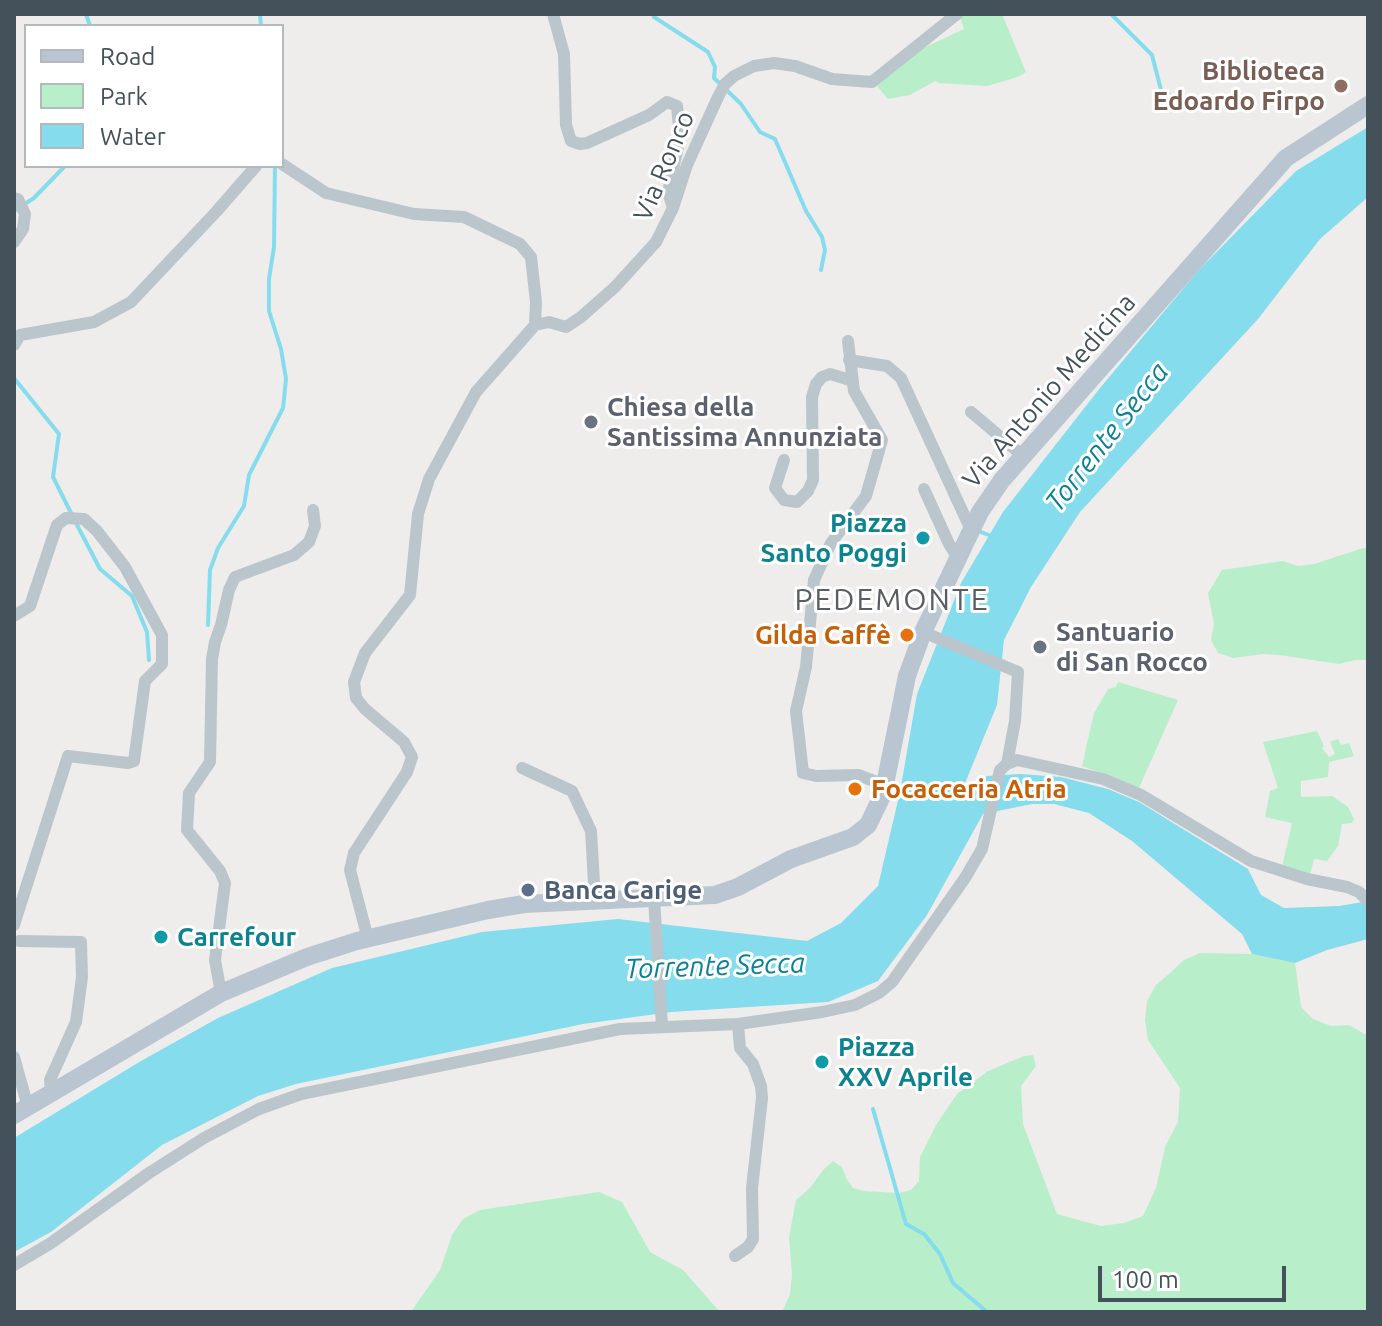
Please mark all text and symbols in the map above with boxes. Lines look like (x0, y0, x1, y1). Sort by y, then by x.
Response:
legend (24, 24, 284, 168)
text: Road (100, 43, 155, 70)
place label: Biblioteca Edoardo Firpo (1153, 55, 1325, 116)
marker: Biblioteca Edoardo Firpo (1332, 77, 1350, 95)
text: Park (100, 83, 148, 110)
street label: Via Ronco (627, 106, 701, 226)
text: Water (100, 123, 166, 150)
street label: Via Antonio Medicina (956, 287, 1142, 495)
water label: Torrente Secca (1038, 356, 1176, 518)
place label: Chiesa della Santissima Annunziata (607, 391, 882, 452)
marker: Chiesa della Santissima Annunziata (582, 413, 600, 431)
place label: Piazza Santo Poggi (760, 507, 907, 568)
marker: Piazza Santo Poggi (914, 529, 932, 547)
district label: PEDEMONTE (794, 582, 990, 618)
place label: Santuario di San Rocco (1056, 616, 1208, 678)
place label: Gilda Caffè (755, 619, 891, 651)
marker: Gilda Caffè (898, 626, 916, 644)
marker: Santuario di San Rocco (1031, 638, 1049, 656)
place label: Focacceria Atria (871, 773, 1067, 805)
marker: Focacceria Atria (846, 780, 864, 798)
place label: Banca Carige (544, 874, 702, 906)
marker: Banca Carige (519, 881, 537, 899)
place label: Carrefour (177, 921, 296, 953)
marker: Carrefour (152, 928, 170, 946)
water label: Torrente Secca (624, 946, 806, 986)
place label: Piazza XXV Aprile (838, 1031, 973, 1092)
marker: Piazza XXV Aprile (813, 1053, 831, 1071)
scale bar (1102, 1250, 1290, 1300)
text: 100 m (1112, 1266, 1179, 1293)

